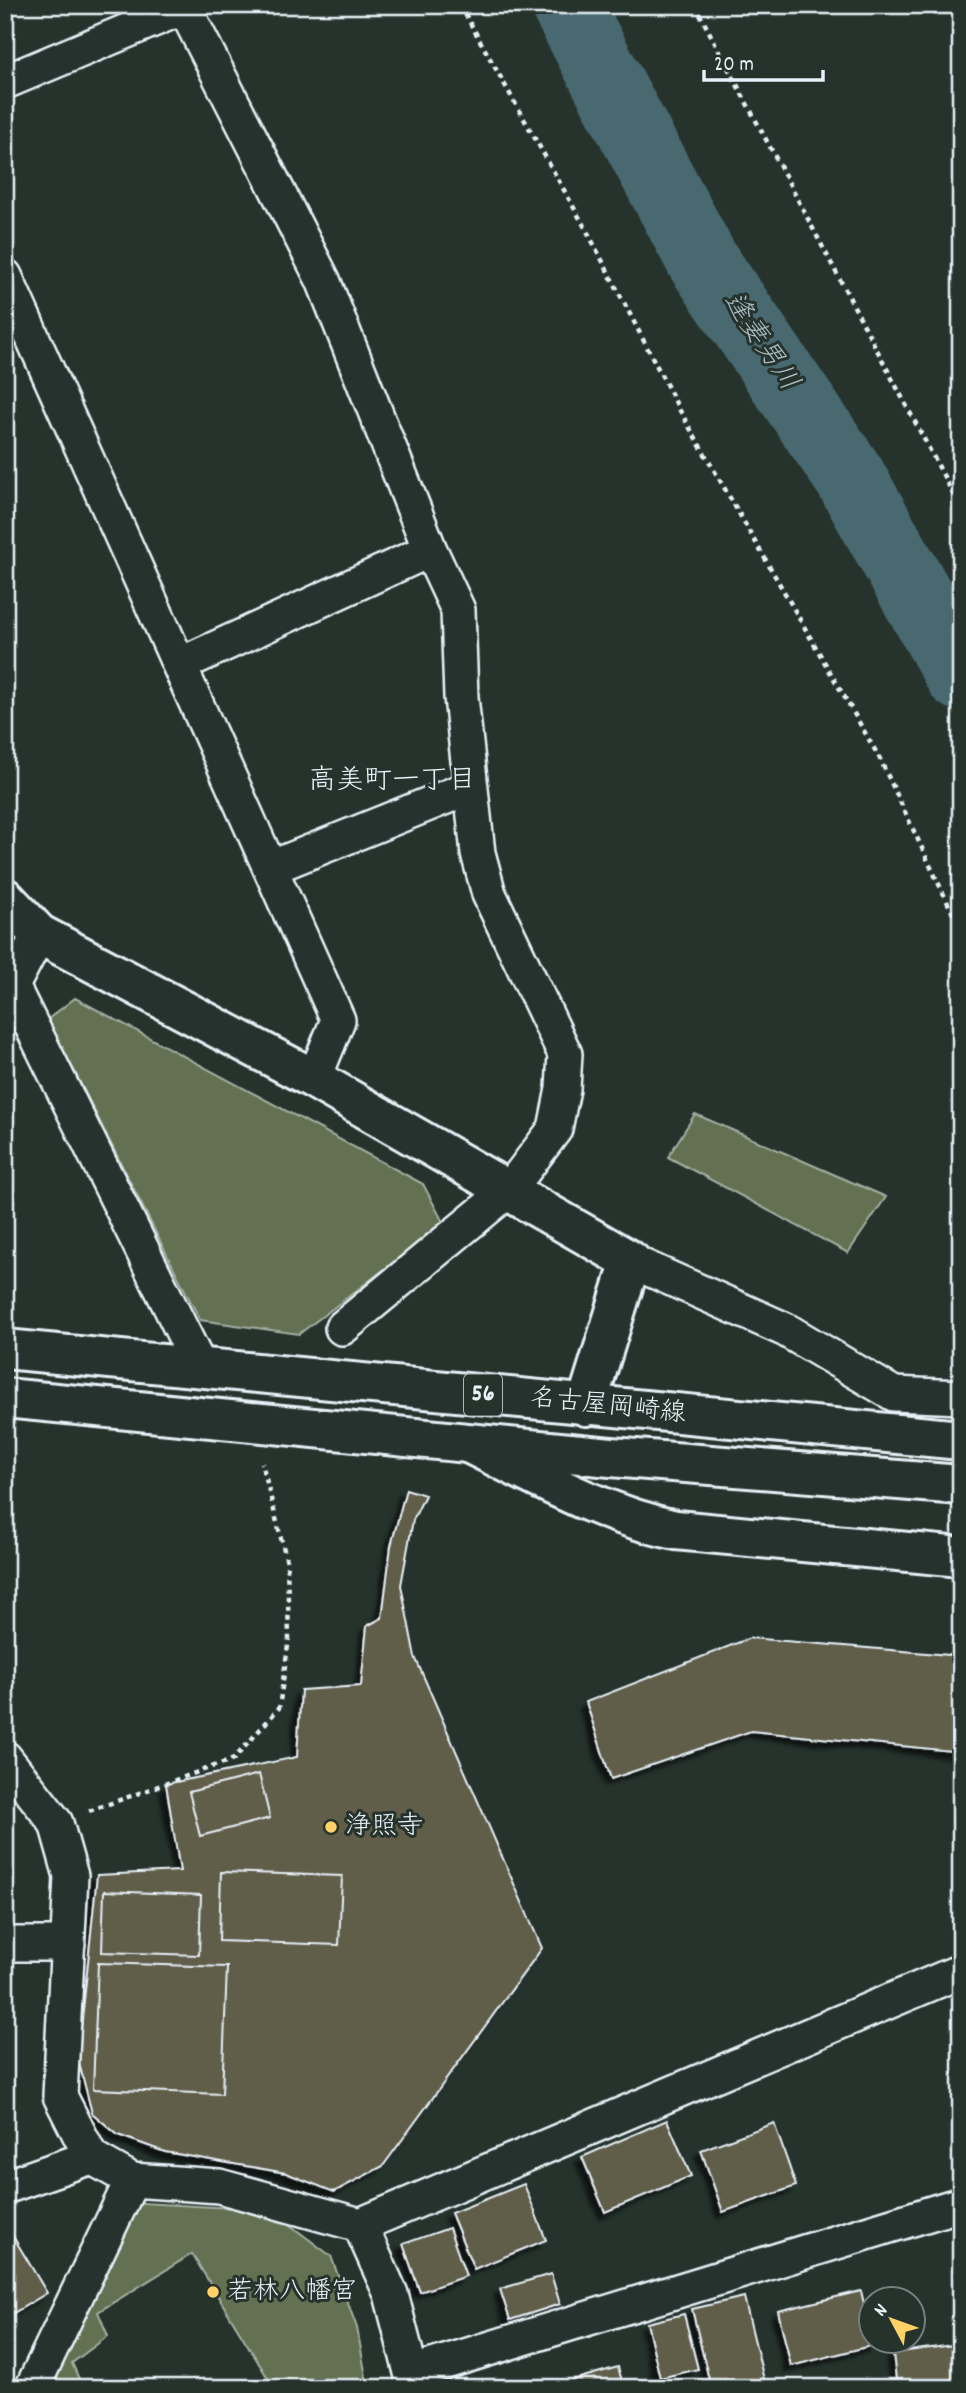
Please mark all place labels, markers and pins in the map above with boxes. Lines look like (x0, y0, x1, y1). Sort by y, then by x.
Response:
place label: 浄照寺 (345, 1809, 423, 1846)
marker: 浄照寺 (323, 1819, 339, 1835)
place label: 若林八幡宮 (227, 2274, 357, 2311)
marker: 若林八幡宮 (205, 2284, 221, 2300)

